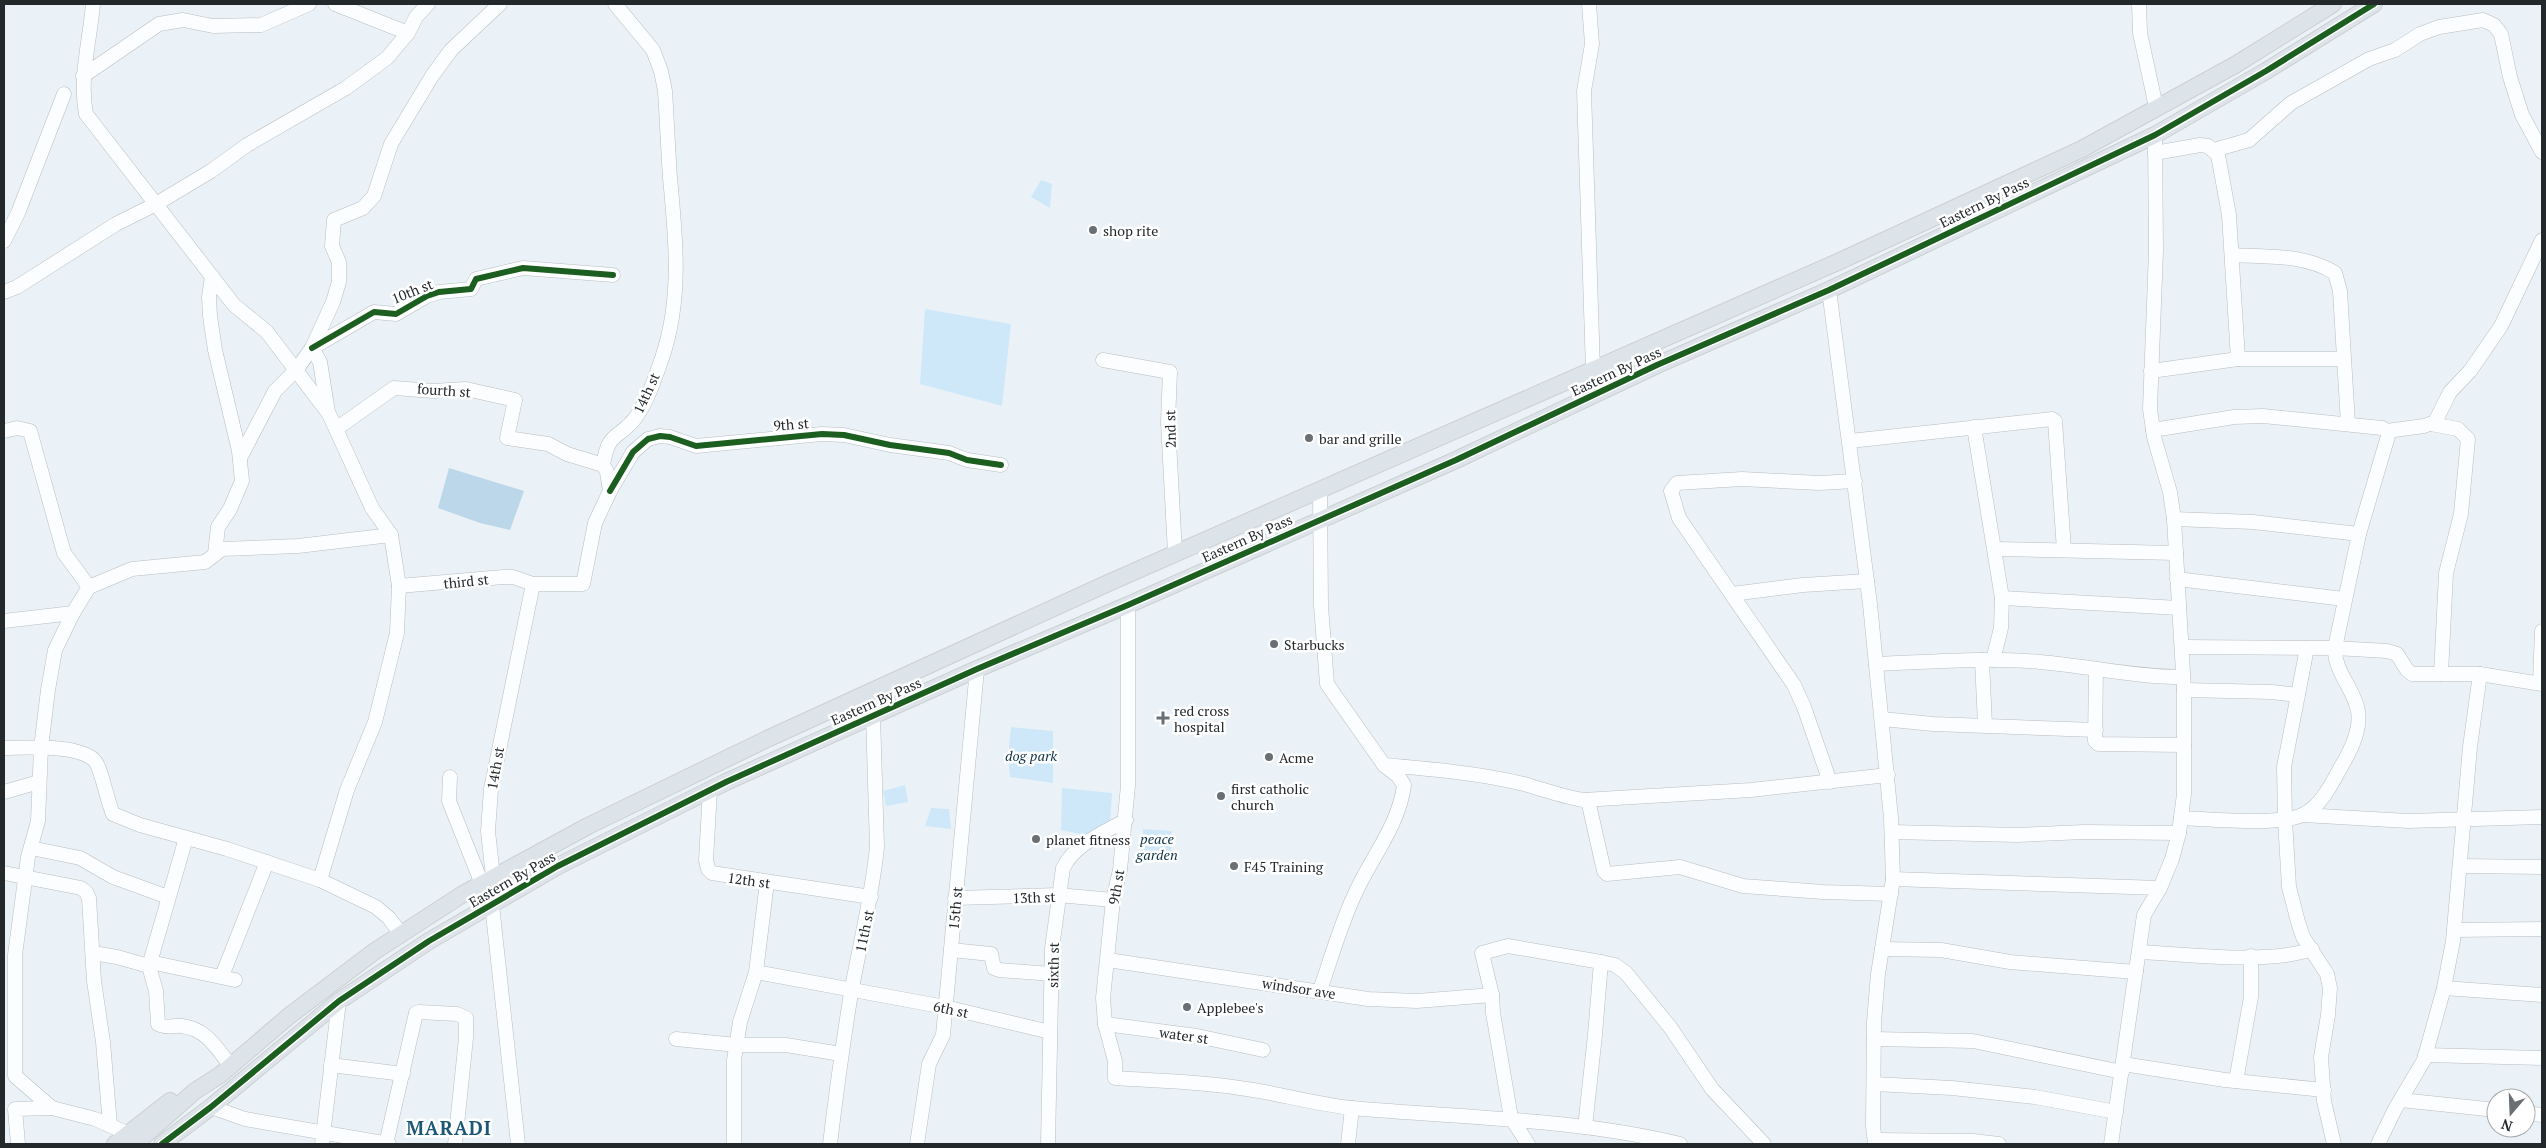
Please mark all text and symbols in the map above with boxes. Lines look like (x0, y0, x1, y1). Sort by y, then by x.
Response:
street label: Eastern By Pass (1936, 172, 2032, 232)
place label: shop rite (1103, 221, 1158, 240)
marker: shop rite (1087, 224, 1099, 236)
street label: 10th st (389, 274, 436, 308)
street label: Eastern By Pass (1568, 342, 1664, 400)
street label: 14th st (628, 369, 664, 417)
street label: fourth st (417, 379, 472, 401)
street label: 2nd st (1160, 409, 1180, 448)
street label: 9th st (773, 413, 810, 435)
place label: bar and grille (1319, 429, 1401, 448)
marker: bar and grille (1303, 432, 1315, 444)
street label: Eastern By Pass (1199, 510, 1295, 566)
street label: third st (442, 569, 490, 593)
place label: Starbucks (1284, 635, 1345, 654)
marker: Starbucks (1268, 638, 1280, 650)
street label: Eastern By Pass (828, 673, 924, 729)
place label: red cross hospital (1174, 701, 1229, 736)
marker: red cross hospital (1156, 711, 1170, 725)
street label: 14th st (482, 744, 508, 791)
park label: dog park (1005, 746, 1057, 765)
place label: Acme (1279, 748, 1314, 767)
marker: Acme (1263, 751, 1275, 763)
place label: first catholic church (1231, 779, 1309, 814)
marker: first catholic church (1215, 790, 1227, 802)
park label: peace garden (1135, 829, 1178, 864)
place label: planet fitness (1046, 830, 1130, 849)
marker: planet fitness (1030, 833, 1042, 845)
street label: Eastern By Pass (465, 846, 559, 912)
place label: F45 Training (1244, 857, 1324, 876)
marker: F45 Training (1228, 860, 1240, 872)
street label: 9th st (1104, 867, 1129, 906)
street label: 12th st (726, 868, 772, 893)
street label: 15th st (944, 885, 966, 930)
street label: 13th st (1012, 887, 1057, 907)
street label: 11th st (850, 907, 878, 954)
street label: sixth st (1043, 941, 1063, 988)
street label: windsor ave (1260, 973, 1337, 1003)
street label: 6th st (932, 996, 971, 1022)
place label: Applebee's (1197, 998, 1264, 1017)
marker: Applebee's (1181, 1001, 1193, 1013)
street label: water st (1157, 1022, 1211, 1048)
north arrow (2486, 1088, 2536, 1138)
district label: MARADI (406, 1115, 492, 1140)
text: N (2498, 1115, 2515, 1136)

